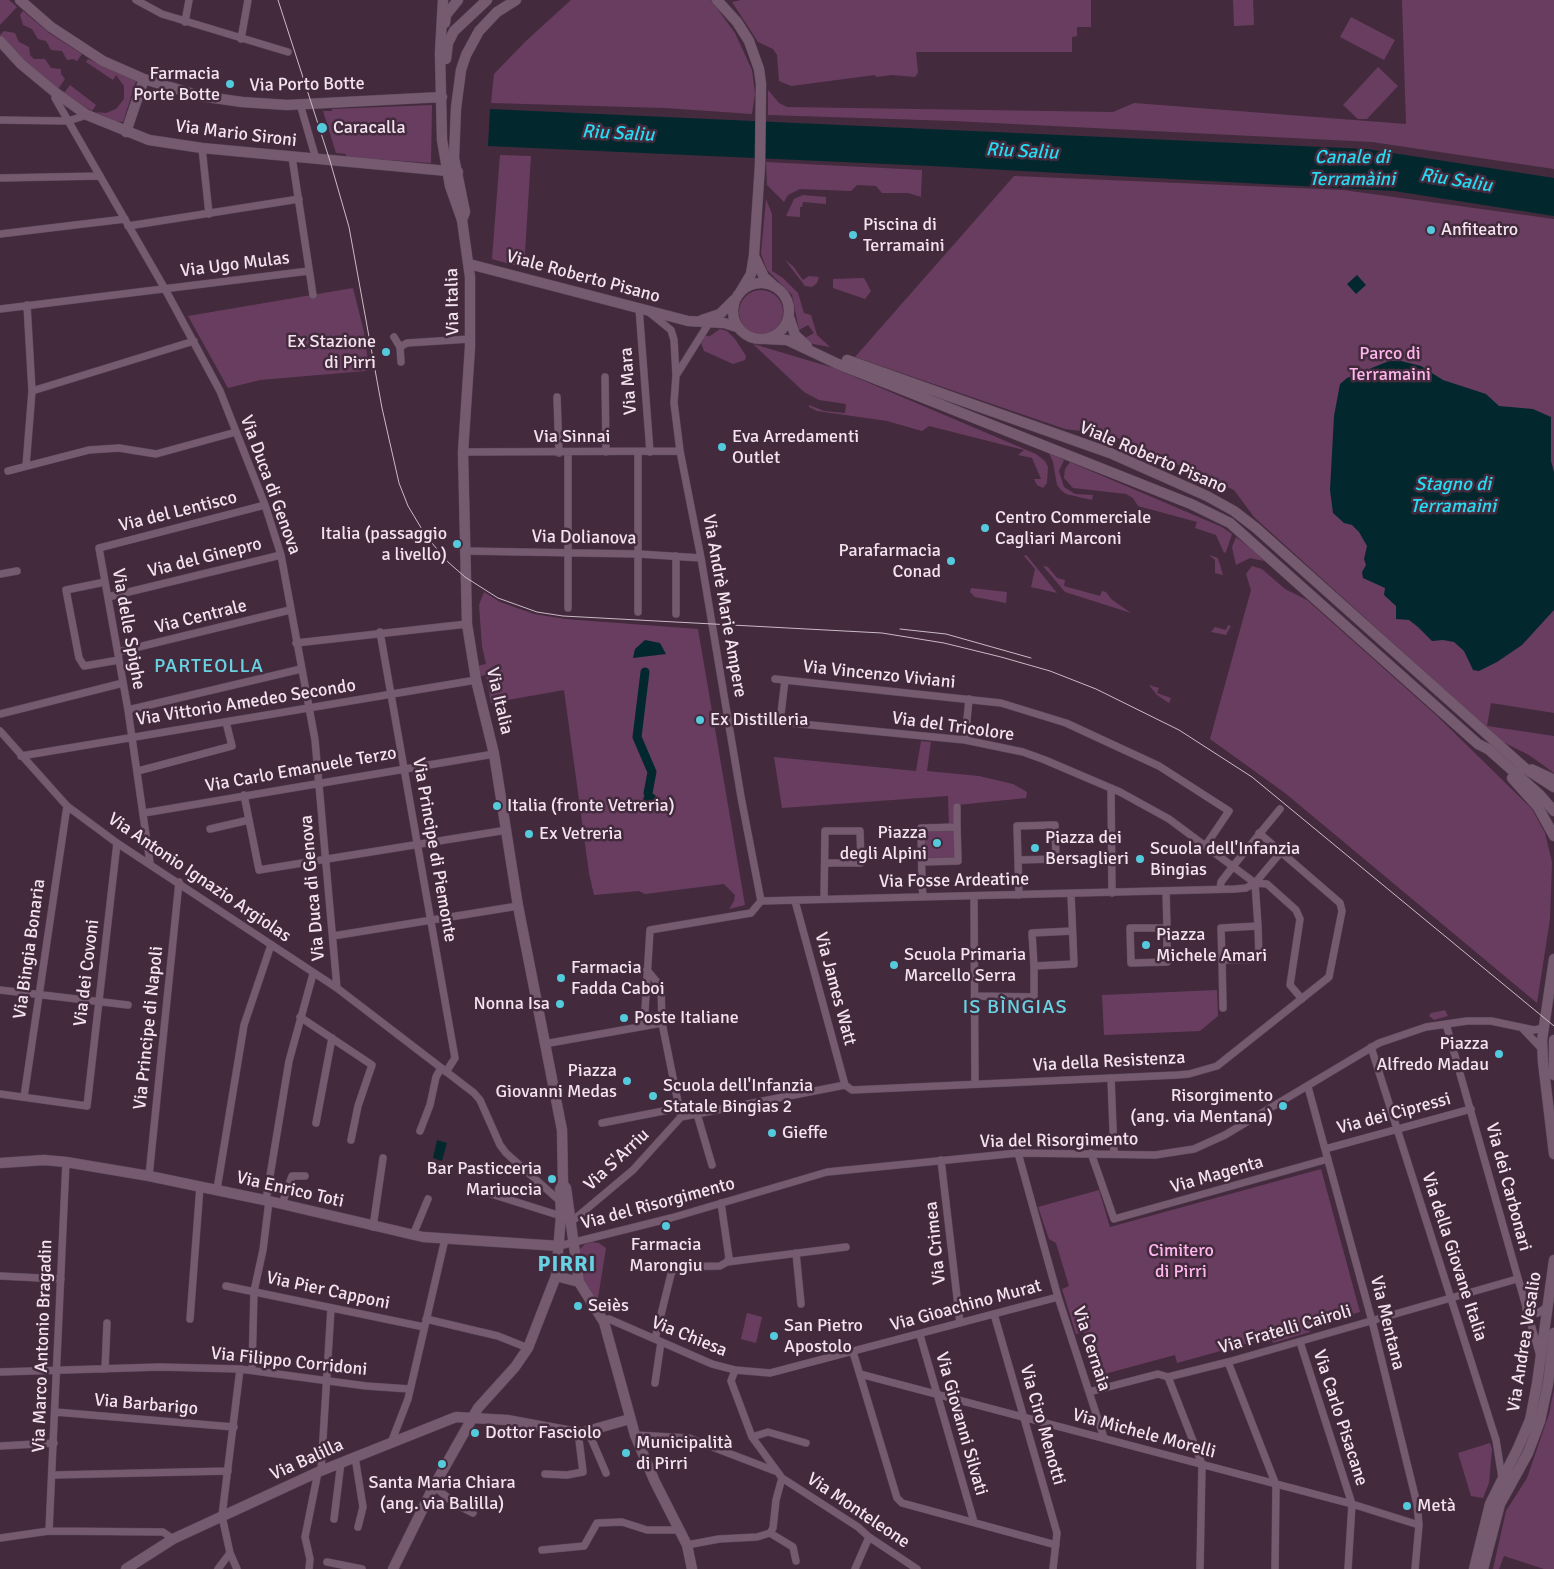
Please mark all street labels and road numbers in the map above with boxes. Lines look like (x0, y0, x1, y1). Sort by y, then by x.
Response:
street label: Via Porto Botte (249, 73, 365, 97)
street label: Via Mario Sironi (174, 116, 298, 152)
street label: Viale Roberto Pisano (504, 246, 662, 308)
street label: Via Ugo Mulas (179, 248, 291, 282)
street label: Via Italia (442, 268, 464, 336)
street label: Via Mara (616, 347, 642, 415)
street label: Via Duca di Genova (235, 412, 305, 558)
street label: Viale Roberto Pisano (1076, 417, 1230, 499)
street label: Via Sinnai (534, 426, 610, 448)
street label: Via del Lentisco (117, 487, 239, 537)
street label: Via Andrè Marie Ampere (697, 513, 751, 699)
street label: Via Dolianova (531, 526, 637, 550)
street label: Via del Ginepro (146, 533, 264, 583)
street label: Via delle Spighe (107, 567, 149, 691)
street label: Via Centrale (153, 595, 249, 639)
street label: Via Vincenzo Viviani (802, 656, 956, 694)
street label: Via Italia (481, 665, 517, 737)
street label: Via Vittorio Amedeo Secondo (135, 675, 357, 731)
street label: Via del Tricolore (890, 708, 1016, 746)
street label: Via Carlo Emanuele Terzo (204, 743, 398, 797)
street label: Via Principe di Piemonte (407, 756, 461, 944)
street label: Via Antonio Ignazio Argiolas (103, 809, 295, 947)
street label: Via Duca di Genova (296, 814, 330, 962)
street label: Via Fosse Ardeatine (879, 869, 1029, 893)
street label: Via Bingia Bonaria (9, 877, 51, 1021)
street label: Via dei Covoni (70, 918, 104, 1028)
street label: Via James Watt (810, 930, 860, 1048)
street label: Via Principe di Napoli (130, 945, 168, 1111)
street label: Via della Resistenza (1032, 1047, 1186, 1077)
street label: Via dei Cipressi (1335, 1088, 1453, 1140)
street label: Via dei Carbonari (1481, 1121, 1535, 1253)
street label: Via S'Arriu (580, 1124, 654, 1196)
street label: Via del Risorgimento (980, 1129, 1138, 1153)
street label: Via Magenta (1168, 1151, 1266, 1199)
street label: Via Enrico Toti (234, 1167, 346, 1213)
street label: Via della Giovane Italia (1417, 1170, 1491, 1344)
street label: Via del Risorgimento (579, 1173, 737, 1235)
street label: Via Crimea (921, 1200, 951, 1286)
street label: Via Marco Antonio Bragadin (28, 1239, 58, 1453)
street label: Via Pier Capponi (264, 1267, 392, 1315)
street label: Via Andrea Vesalio (1503, 1270, 1547, 1414)
street label: Via Mentana (1365, 1274, 1409, 1372)
street label: Via Gioachino Murat (888, 1275, 1044, 1337)
street label: Via Fratelli Cairoli (1216, 1301, 1354, 1359)
street label: Via Cernaia (1067, 1304, 1115, 1394)
street label: Via Chiesa (648, 1312, 730, 1362)
street label: Via Filippo Corridoni (210, 1343, 368, 1381)
street label: Via Carlo Pisacane (1308, 1347, 1372, 1489)
street label: Via Giovanni Silvati (930, 1350, 992, 1498)
street label: Via Ciro Menotti (1015, 1363, 1069, 1487)
street label: Via Barbarigo (93, 1390, 199, 1420)
street label: Via Michele Morelli (1070, 1404, 1218, 1464)
street label: Via Balilla (267, 1434, 347, 1486)
street label: Via Monteleone (802, 1469, 914, 1553)

